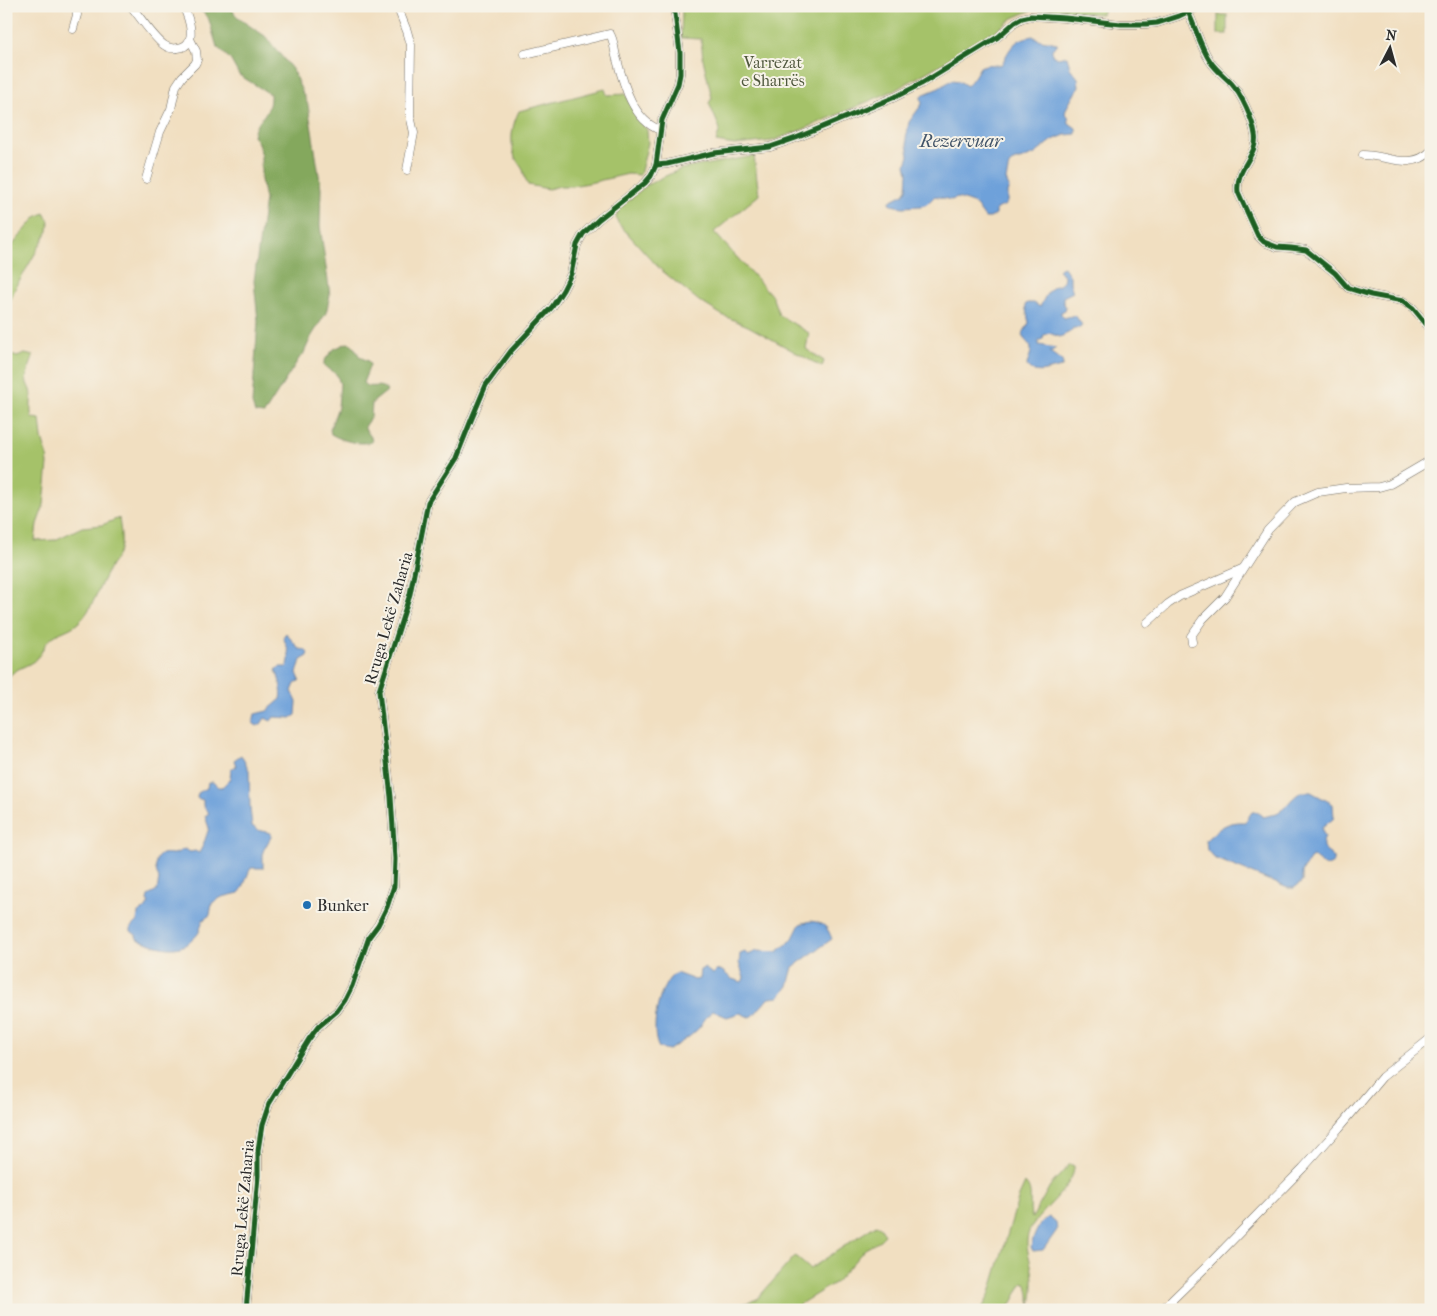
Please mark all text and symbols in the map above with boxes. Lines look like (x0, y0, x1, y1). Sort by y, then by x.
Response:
north arrow (1364, 22, 1414, 72)
text: N (1385, 27, 1398, 45)
park label: Varrezat e Sharrës (741, 53, 805, 90)
water label: Rezervuar (919, 131, 1004, 152)
street label: Rruga Lekë Zaharia (360, 549, 417, 687)
place label: Bunker (317, 896, 369, 915)
marker: Bunker (301, 899, 313, 911)
street label: Rruga Lekë Zaharia (227, 1138, 258, 1277)

